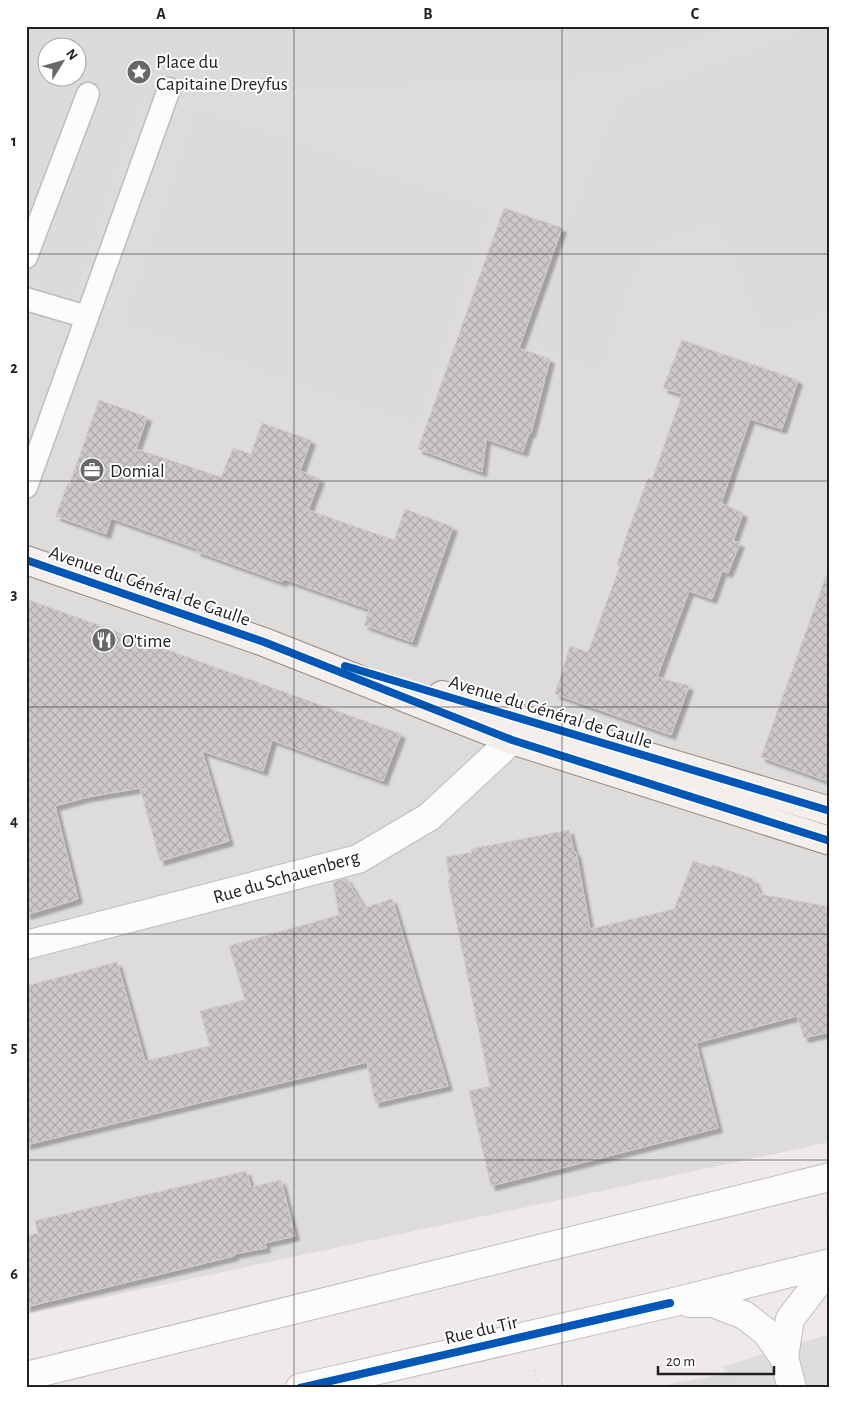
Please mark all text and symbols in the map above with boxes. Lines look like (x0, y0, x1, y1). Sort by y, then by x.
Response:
text: A (156, 6, 166, 22)
text: B (423, 6, 433, 22)
text: C (691, 6, 700, 22)
north arrow (38, 38, 88, 88)
text: N (63, 47, 80, 63)
place label: Place du Capitaine Dreyfus (156, 53, 288, 94)
place icon: Place du Capitaine Dreyfus (126, 59, 152, 85)
text: 1 (11, 133, 17, 149)
text: 2 (10, 360, 18, 376)
office icon: Domial (79, 457, 105, 483)
place label: Domial (110, 462, 165, 481)
street label: Avenue du Général de Gaulle (46, 543, 253, 630)
text: 3 (11, 586, 18, 602)
restaurant icon: O'time (91, 627, 117, 653)
place label: O'time (122, 632, 171, 651)
street label: Avenue du Général de Gaulle (447, 672, 655, 752)
text: 4 (10, 813, 18, 829)
street label: Rue du Schauenberg (211, 847, 362, 907)
text: 5 (11, 1039, 18, 1055)
text: 6 (10, 1266, 18, 1282)
street label: Rue du Tir (443, 1313, 520, 1348)
scale bar (658, 1344, 775, 1376)
text: 20 m (666, 1354, 695, 1369)

